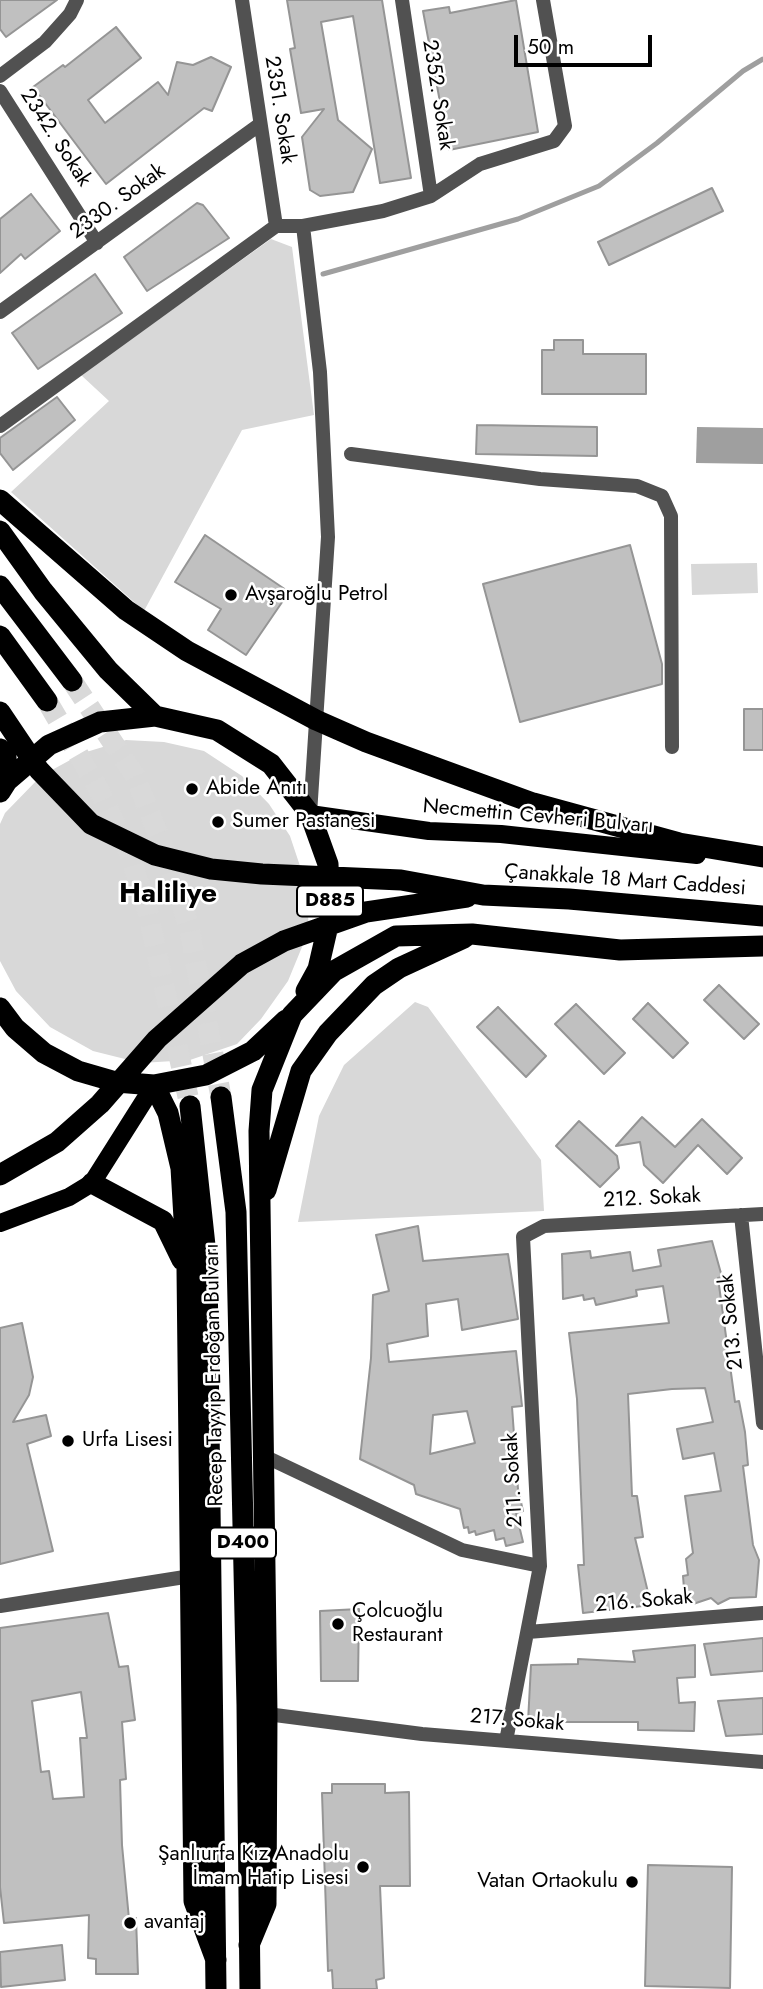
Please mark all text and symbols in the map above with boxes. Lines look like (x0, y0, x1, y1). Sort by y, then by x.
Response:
scale bar (518, 21, 656, 65)
text: 50 m (527, 32, 574, 62)
street label: 2352. Sokak (416, 38, 458, 152)
street label: 2351. Sokak (258, 54, 300, 166)
street label: 2342. Sokak (14, 84, 96, 192)
street label: 2330. Sokak (65, 159, 171, 245)
place label: Avşaroğlu Petrol (245, 582, 388, 608)
marker: Avşaroğlu Petrol (223, 587, 239, 603)
place label: Abide Anıtı (206, 776, 307, 802)
marker: Abide Anıtı (184, 781, 200, 797)
street label: Necmettin Cevheri Bulvarı (421, 794, 655, 840)
place label: Sumer Pastanesi (232, 809, 376, 835)
marker: Sumer Pastanesi (210, 814, 226, 830)
street label: Çanakkale 18 Mart Caddesi (503, 860, 747, 902)
district label: Haliliye (119, 878, 217, 912)
road number: D885 (297, 886, 363, 917)
street label: 212. Sokak (603, 1184, 701, 1214)
street label: Recep Tayyip Erdoğan Bulvarı (200, 1243, 230, 1507)
street label: 213. Sokak (714, 1273, 750, 1371)
place label: Urfa Lisesi (82, 1428, 173, 1454)
street label: 211. Sokak (499, 1432, 529, 1528)
marker: Urfa Lisesi (60, 1433, 76, 1449)
road number: D400 (210, 1527, 276, 1558)
street label: 216. Sokak (594, 1585, 694, 1619)
place label: Çolcuoğlu Restaurant (352, 1599, 443, 1649)
marker: Çolcuoğlu Restaurant (330, 1616, 346, 1632)
street label: 217. Sokak (469, 1704, 565, 1738)
place label: Şanlıurfa Kız Anadolu İmam Hatip Lisesi (158, 1842, 349, 1892)
marker: Şanlıurfa Kız Anadolu İmam Hatip Lisesi (355, 1859, 371, 1875)
place label: Vatan Ortaokulu (477, 1869, 618, 1895)
marker: Vatan Ortaokulu (624, 1874, 640, 1890)
place label: avantaj (144, 1910, 205, 1936)
marker: avantaj (122, 1915, 138, 1931)

